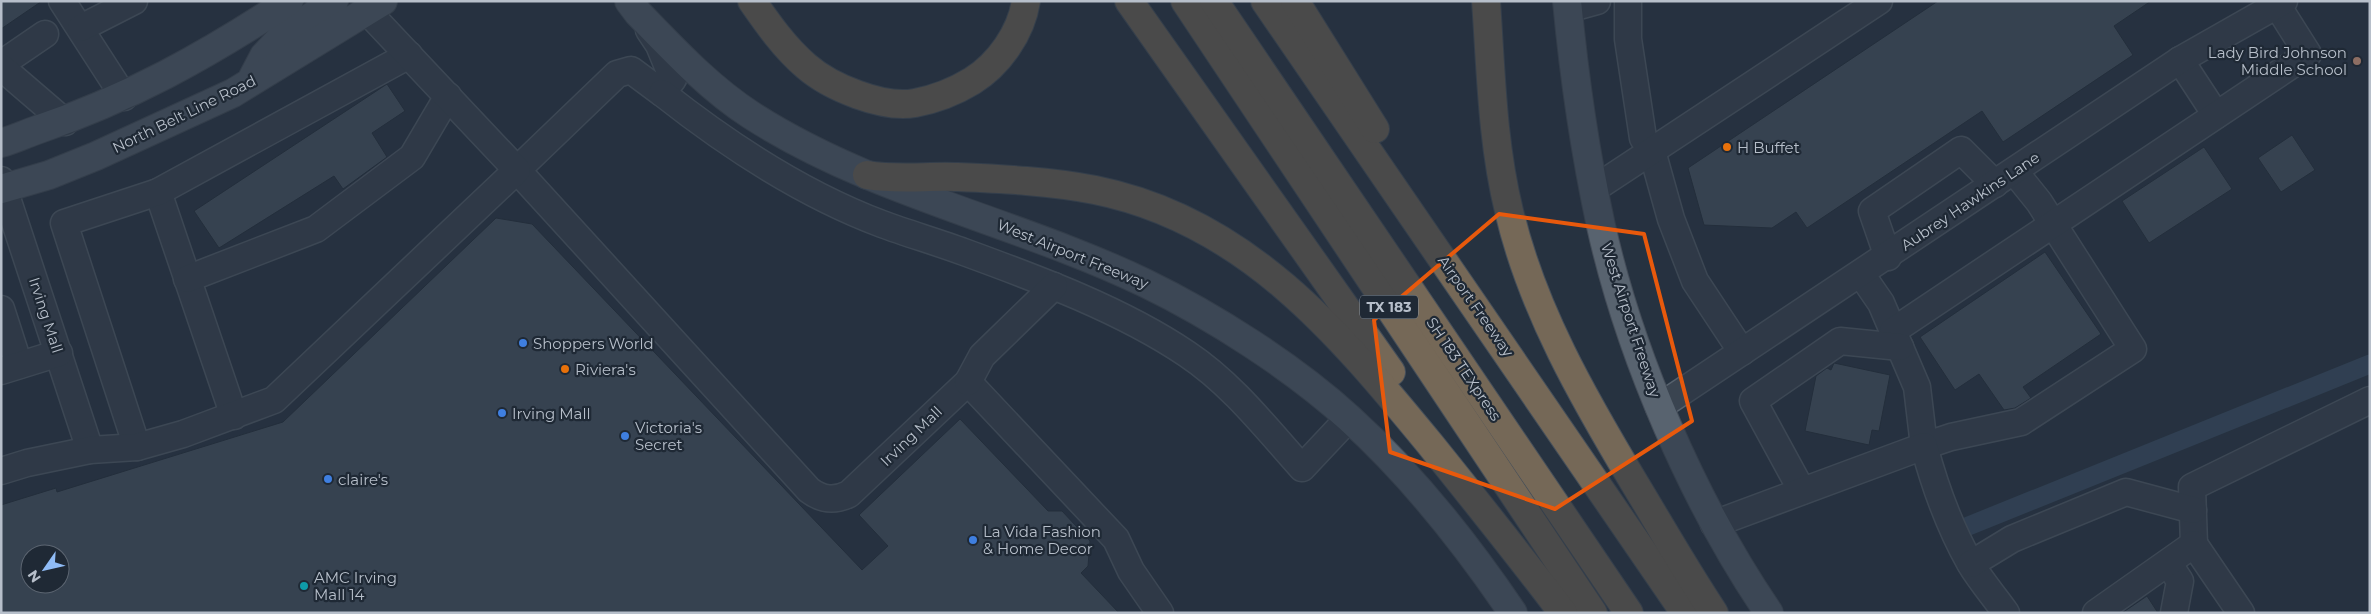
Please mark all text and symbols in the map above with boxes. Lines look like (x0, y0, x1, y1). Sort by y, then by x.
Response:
place label: Lady Bird Johnson Middle School (2208, 43, 2347, 79)
marker: Lady Bird Johnson Middle School (2351, 55, 2363, 67)
street label: North Belt Line Road (109, 71, 259, 157)
place label: H Buffet (1737, 138, 1800, 157)
marker: H Buffet (1721, 141, 1733, 153)
street label: Aubrey Hawkins Lane (1897, 148, 2043, 254)
street label: West Airport Freeway (995, 215, 1152, 293)
street label: West Airport Freeway (1597, 240, 1665, 401)
street label: Airport Freeway (1434, 252, 1518, 361)
street label: Irving Mall (25, 275, 67, 355)
road number: TX 183 (1360, 296, 1418, 318)
street label: SH 183 TEXpress (1422, 314, 1506, 424)
place label: Shoppers World (533, 334, 654, 353)
marker: Shoppers World (517, 337, 529, 349)
place label: Riviera's (575, 360, 636, 379)
marker: Riviera's (559, 363, 571, 375)
street label: Irving Mall (876, 402, 946, 470)
place label: Irving Mall (512, 404, 591, 423)
marker: Irving Mall (496, 407, 508, 419)
place label: Victoria's Secret (635, 418, 702, 454)
marker: Victoria's Secret (619, 430, 631, 442)
place label: claire's (338, 470, 388, 489)
marker: claire's (322, 473, 334, 485)
place label: La Vida Fashion & Home Decor (983, 522, 1101, 558)
marker: La Vida Fashion & Home Decor (967, 534, 979, 546)
north arrow (20, 544, 70, 594)
text: N (24, 567, 45, 586)
place label: AMC Irving Mall 14 (314, 568, 397, 604)
marker: AMC Irving Mall 14 (298, 580, 310, 592)

